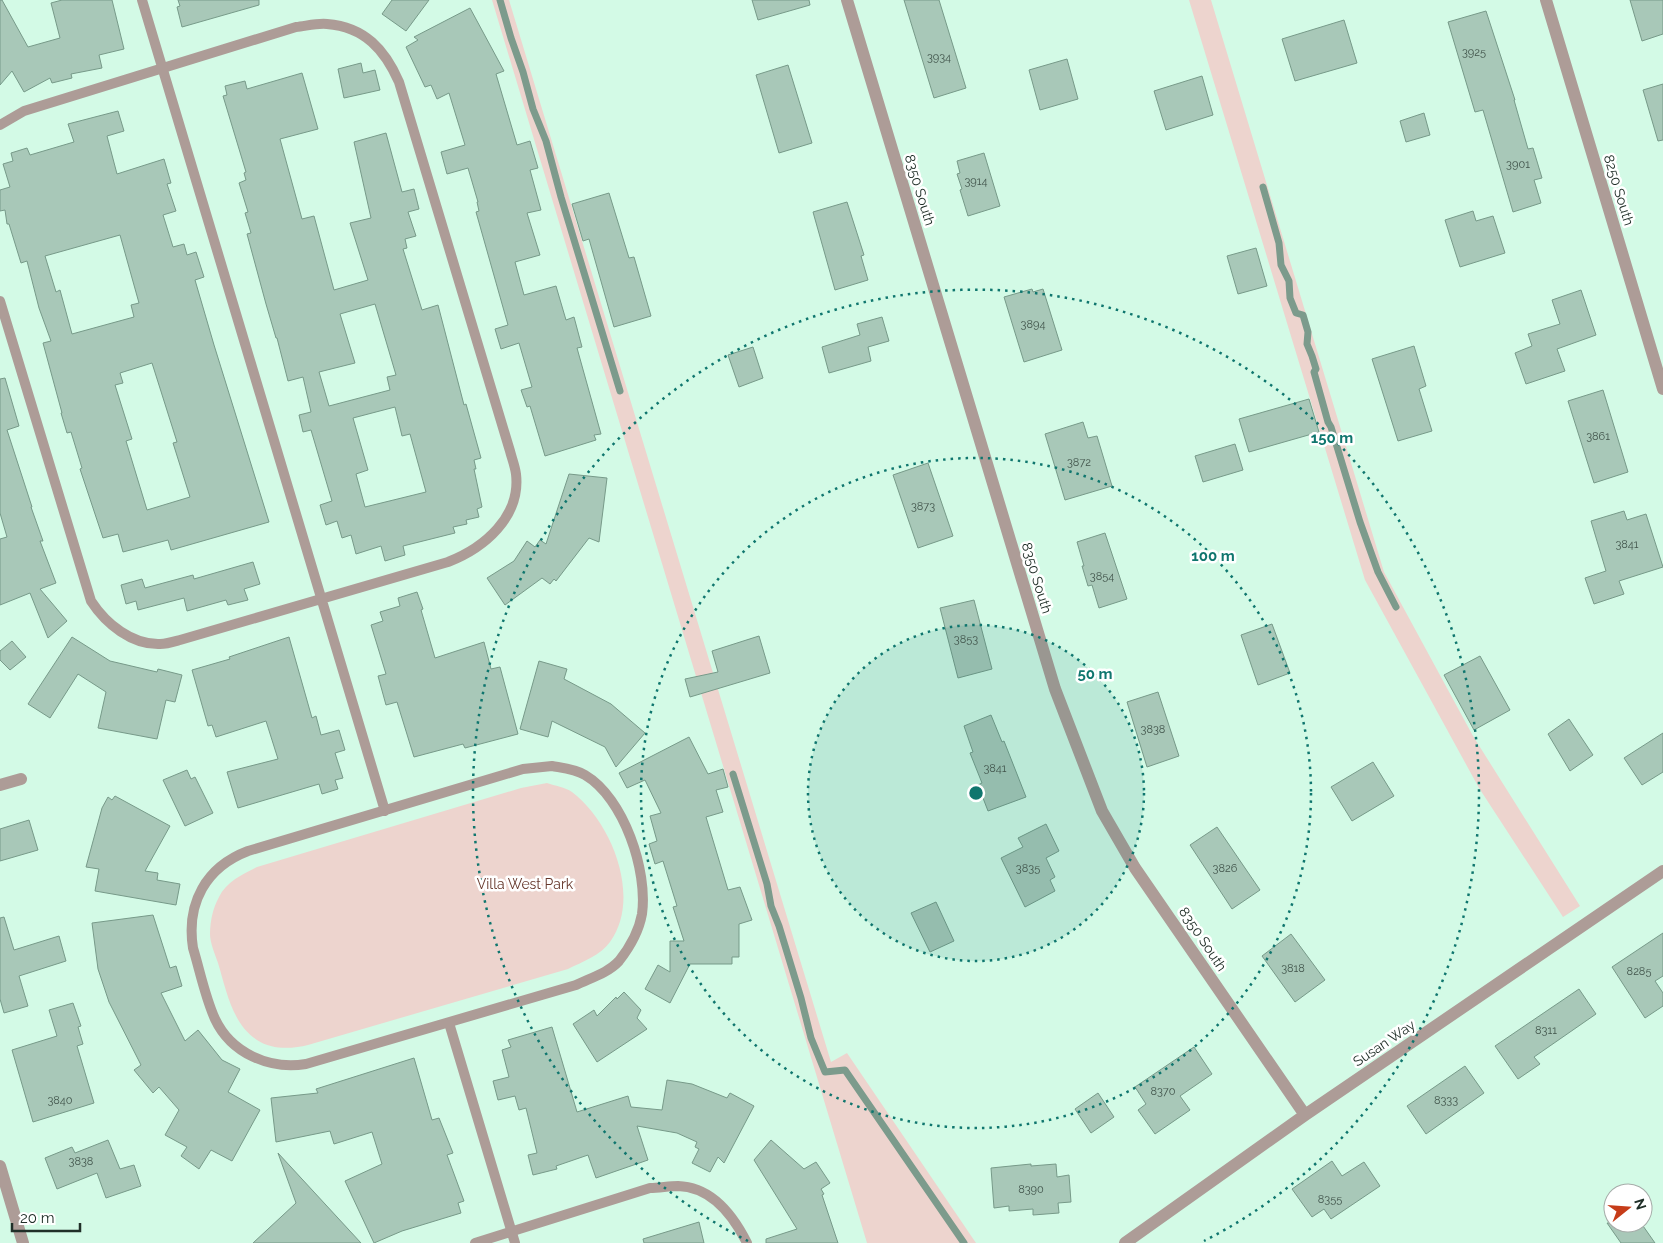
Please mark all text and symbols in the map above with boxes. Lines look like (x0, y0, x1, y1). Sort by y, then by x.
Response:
house number: 3925 (1462, 46, 1486, 59)
house number: 3934 (927, 51, 951, 64)
street label: 8350 South (902, 152, 938, 228)
street label: 8250 South (1601, 153, 1637, 227)
house number: 3901 (1506, 158, 1530, 171)
house number: 3914 (964, 175, 988, 188)
house number: 3894 (1021, 318, 1045, 331)
text: 150 m (1311, 429, 1353, 447)
house number: 3861 (1586, 430, 1610, 443)
house number: 3872 (1067, 456, 1091, 469)
house number: 3873 (911, 500, 935, 513)
house number: 3841 (1615, 538, 1639, 551)
street label: 8350 South (1019, 540, 1055, 616)
text: 100 m (1191, 547, 1235, 565)
house number: 3854 (1090, 570, 1114, 583)
house number: 3853 (954, 633, 978, 646)
text: 50 m (1077, 665, 1113, 683)
house number: 3838 (1141, 723, 1165, 736)
house number: 3841 (983, 762, 1007, 775)
centre of rings (967, 784, 985, 802)
house number: 3835 (1016, 862, 1040, 875)
house number: 3826 (1213, 862, 1238, 875)
park label: Villa West Park (477, 876, 574, 892)
street label: 8350 South (1176, 904, 1230, 974)
house number: 3818 (1281, 962, 1305, 975)
house number: 8285 (1627, 965, 1651, 978)
street label: Susan Way (1350, 1016, 1418, 1070)
house number: 8311 (1535, 1024, 1557, 1037)
house number: 8370 (1151, 1085, 1176, 1098)
house number: 3840 (47, 1094, 73, 1107)
house number: 8333 (1434, 1094, 1458, 1107)
house number: 3838 (69, 1155, 93, 1168)
house number: 8390 (1018, 1183, 1044, 1196)
north arrow (1603, 1183, 1653, 1233)
house number: 8355 (1318, 1193, 1342, 1206)
text: N (1631, 1197, 1650, 1212)
scale bar (12, 1200, 80, 1232)
text: 20 m (20, 1209, 55, 1227)

